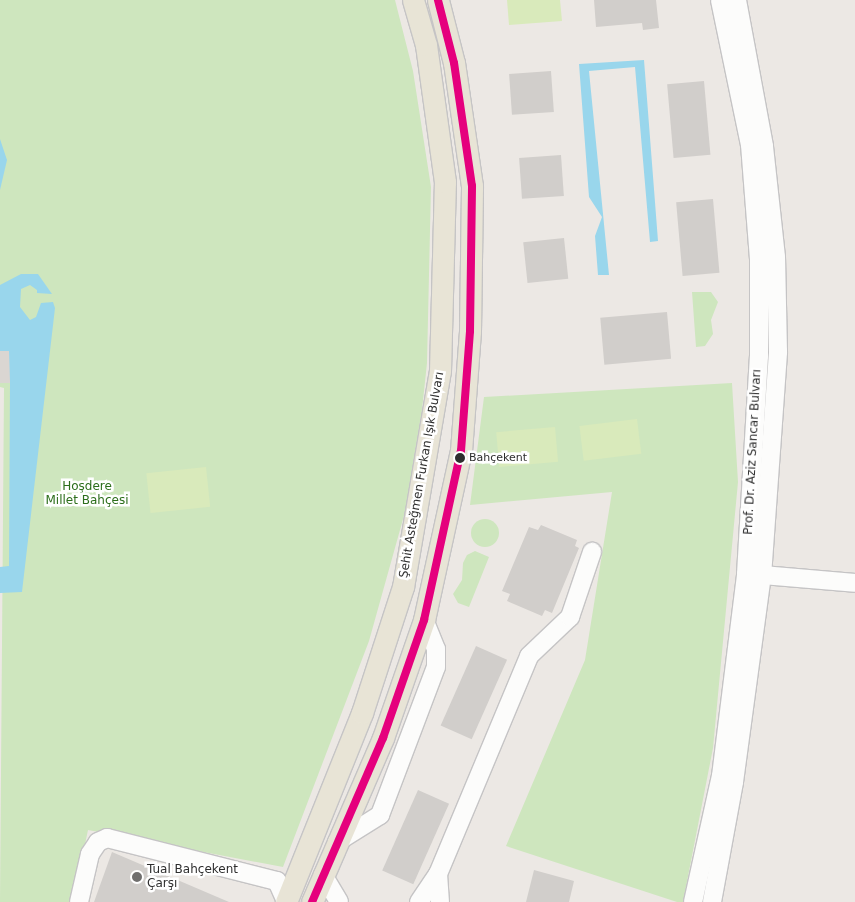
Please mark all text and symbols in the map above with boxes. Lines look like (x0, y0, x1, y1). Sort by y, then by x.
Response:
street label: Prof. Dr. Aziz Sancar Bulvarı (741, 369, 765, 535)
street label: Şehit Asteğmen Furkan Işık Bulvarı (397, 371, 447, 579)
place label: Bahçekent (469, 451, 527, 465)
marker: Bahçekent (455, 453, 465, 463)
park label: Hoşdere Millet Bahçesi (45, 480, 129, 508)
place label: Tual Bahçekent Çarşı (147, 863, 238, 891)
marker: Tual Bahçekent Çarşı (131, 871, 143, 883)

